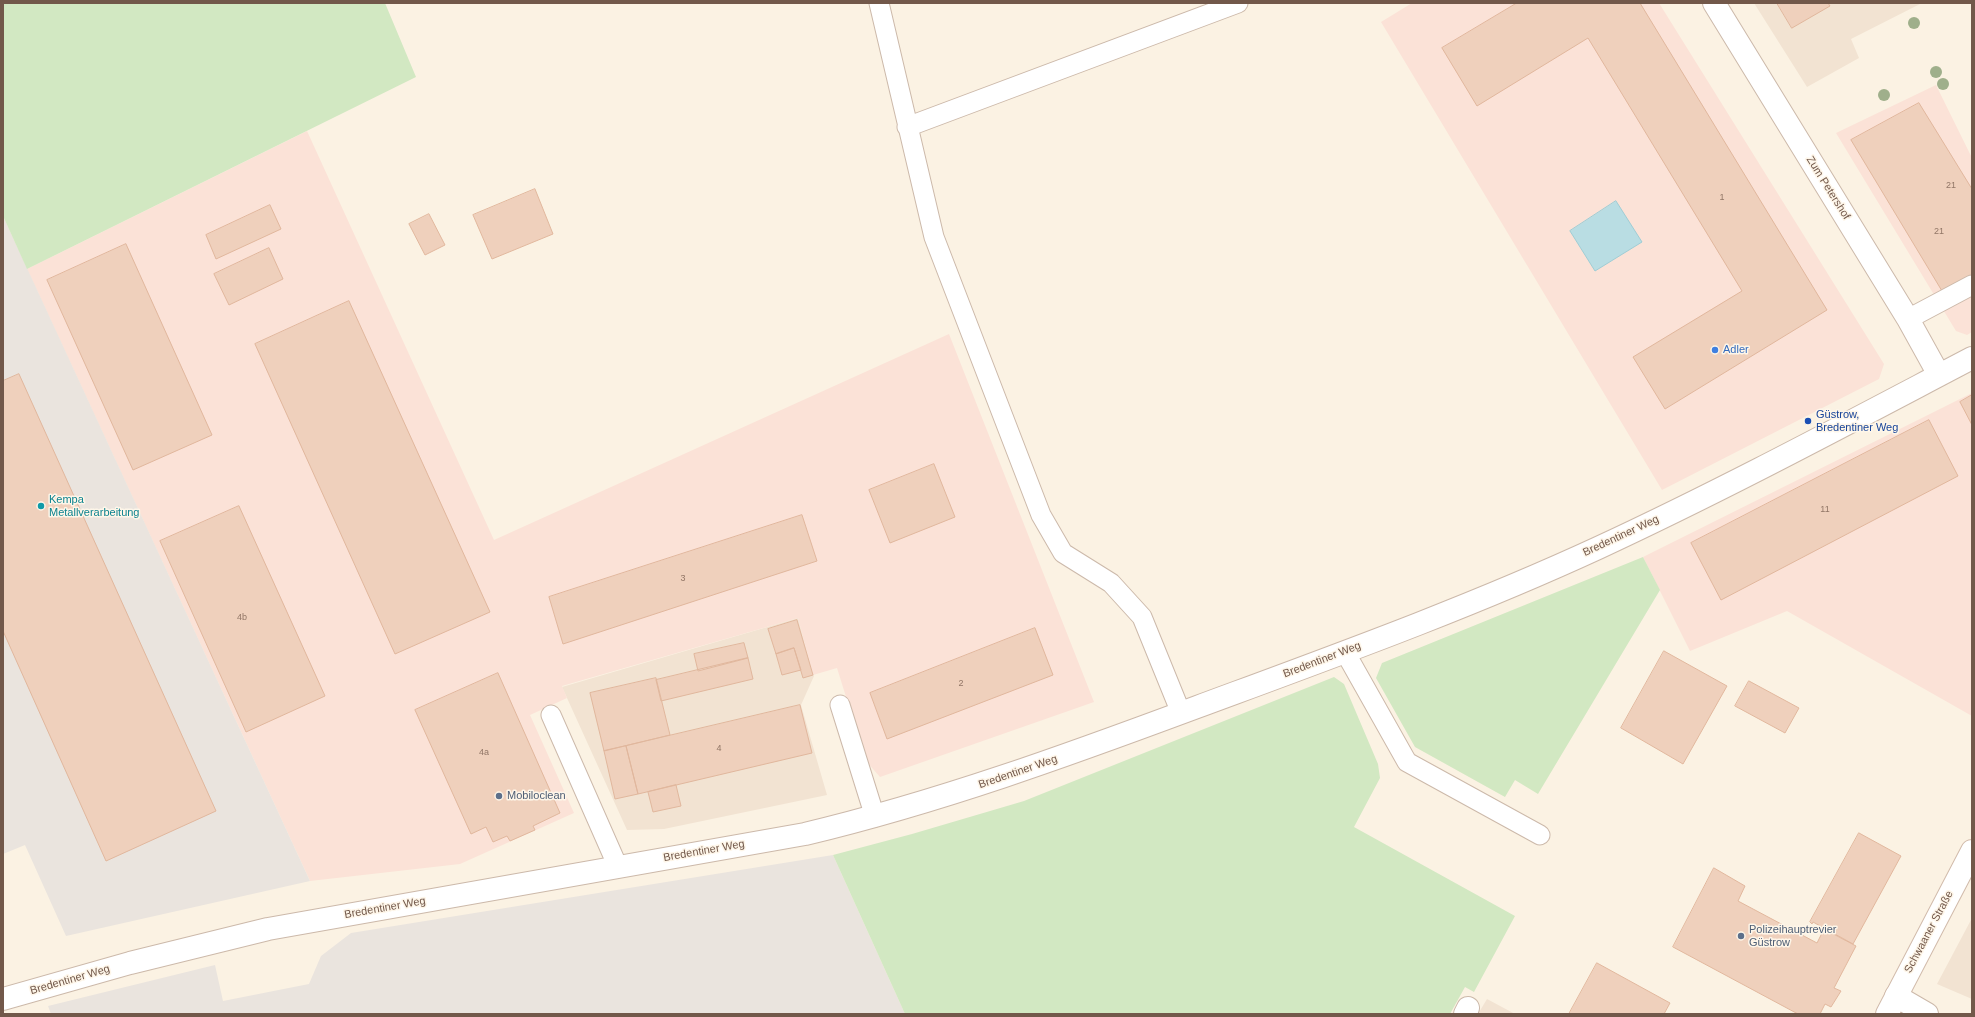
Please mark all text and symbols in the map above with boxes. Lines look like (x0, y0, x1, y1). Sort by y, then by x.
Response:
street label: Zum Petershof (1803, 154, 1853, 222)
house number: 21 (1946, 181, 1956, 191)
house number: 1 (1719, 193, 1725, 203)
house number: 21 (1934, 227, 1944, 237)
place label: Adler (1723, 343, 1749, 357)
marker: Adler (1710, 345, 1720, 355)
place label: Güstrow, Bredentiner Weg (1816, 408, 1898, 434)
marker: Güstrow, Bredentiner Weg (1803, 416, 1813, 426)
place label: Kempa Metallverarbeitung (49, 493, 139, 519)
marker: Kempa Metallverarbeitung (36, 501, 46, 511)
house number: 11 (1820, 505, 1830, 515)
street label: Bredentiner Weg (1581, 513, 1661, 559)
house number: 3 (680, 574, 686, 584)
house number: 4b (237, 613, 247, 623)
street label: Bredentiner Weg (1281, 639, 1363, 681)
house number: 2 (958, 679, 964, 689)
house number: 4 (716, 744, 722, 754)
house number: 4a (479, 748, 489, 758)
street label: Bredentiner Weg (977, 752, 1059, 792)
place label: Mobiloclean (507, 789, 566, 803)
marker: Mobiloclean (494, 791, 504, 801)
street label: Bredentiner Weg (662, 837, 746, 865)
street label: Schwaaner Straße (1902, 889, 1956, 975)
street label: Bredentiner Weg (343, 894, 427, 922)
place label: Polizeihauptrevier Güstrow (1749, 923, 1836, 949)
marker: Polizeihauptrevier Güstrow (1736, 931, 1746, 941)
street label: Bredentiner Weg (29, 962, 111, 998)

